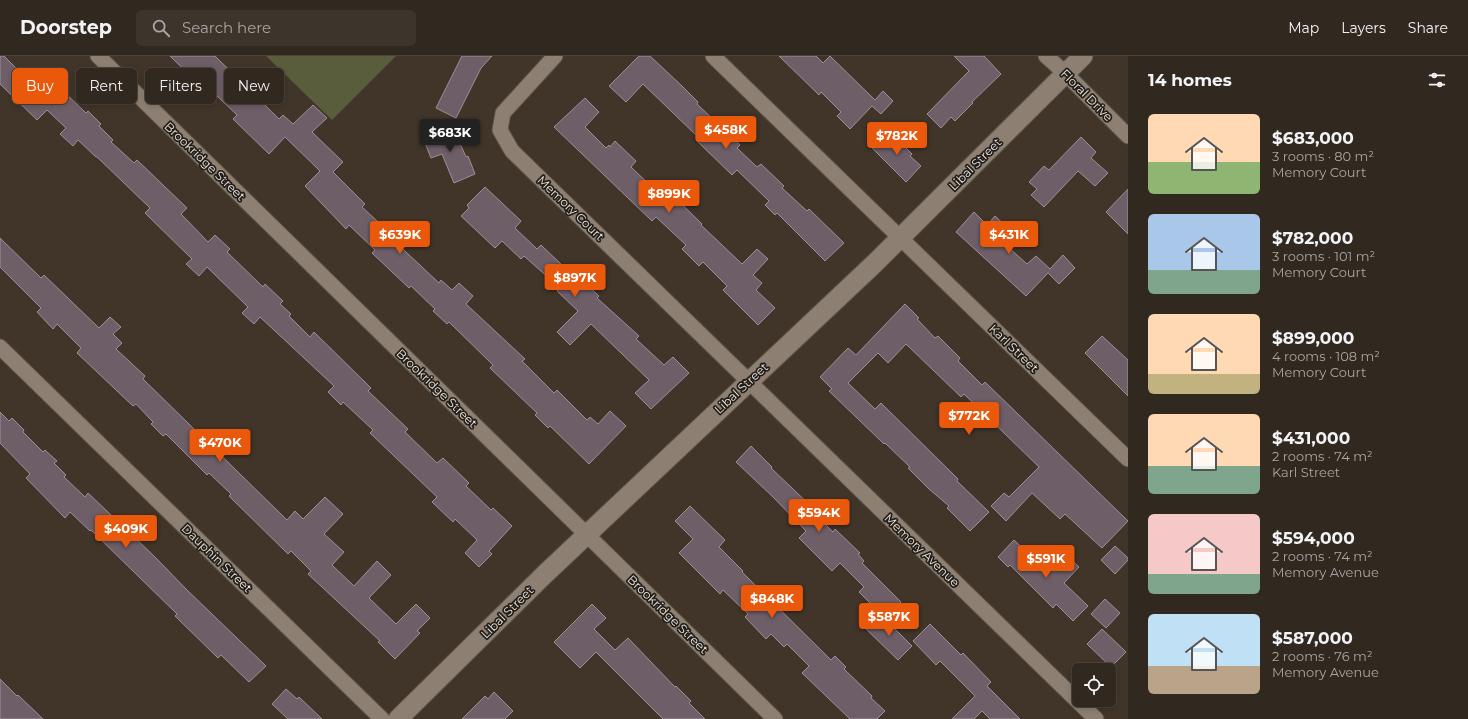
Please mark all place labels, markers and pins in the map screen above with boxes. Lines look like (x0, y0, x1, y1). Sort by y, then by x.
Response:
pin: $458K (698, 116, 754, 150)
pin: $683K (422, 119, 478, 153)
pin: $782K (869, 122, 925, 156)
pin: $899K (641, 180, 697, 214)
pin: $639K (372, 221, 428, 255)
pin: $431K (981, 221, 1037, 255)
pin: $897K (547, 264, 603, 298)
pin: $772K (941, 402, 997, 436)
pin: $470K (192, 429, 248, 463)
pin: $594K (791, 499, 847, 533)
pin: $409K (98, 515, 154, 549)
pin: $591K (1018, 545, 1074, 579)
pin: $848K (744, 585, 800, 619)
pin: $587K (861, 603, 917, 637)

